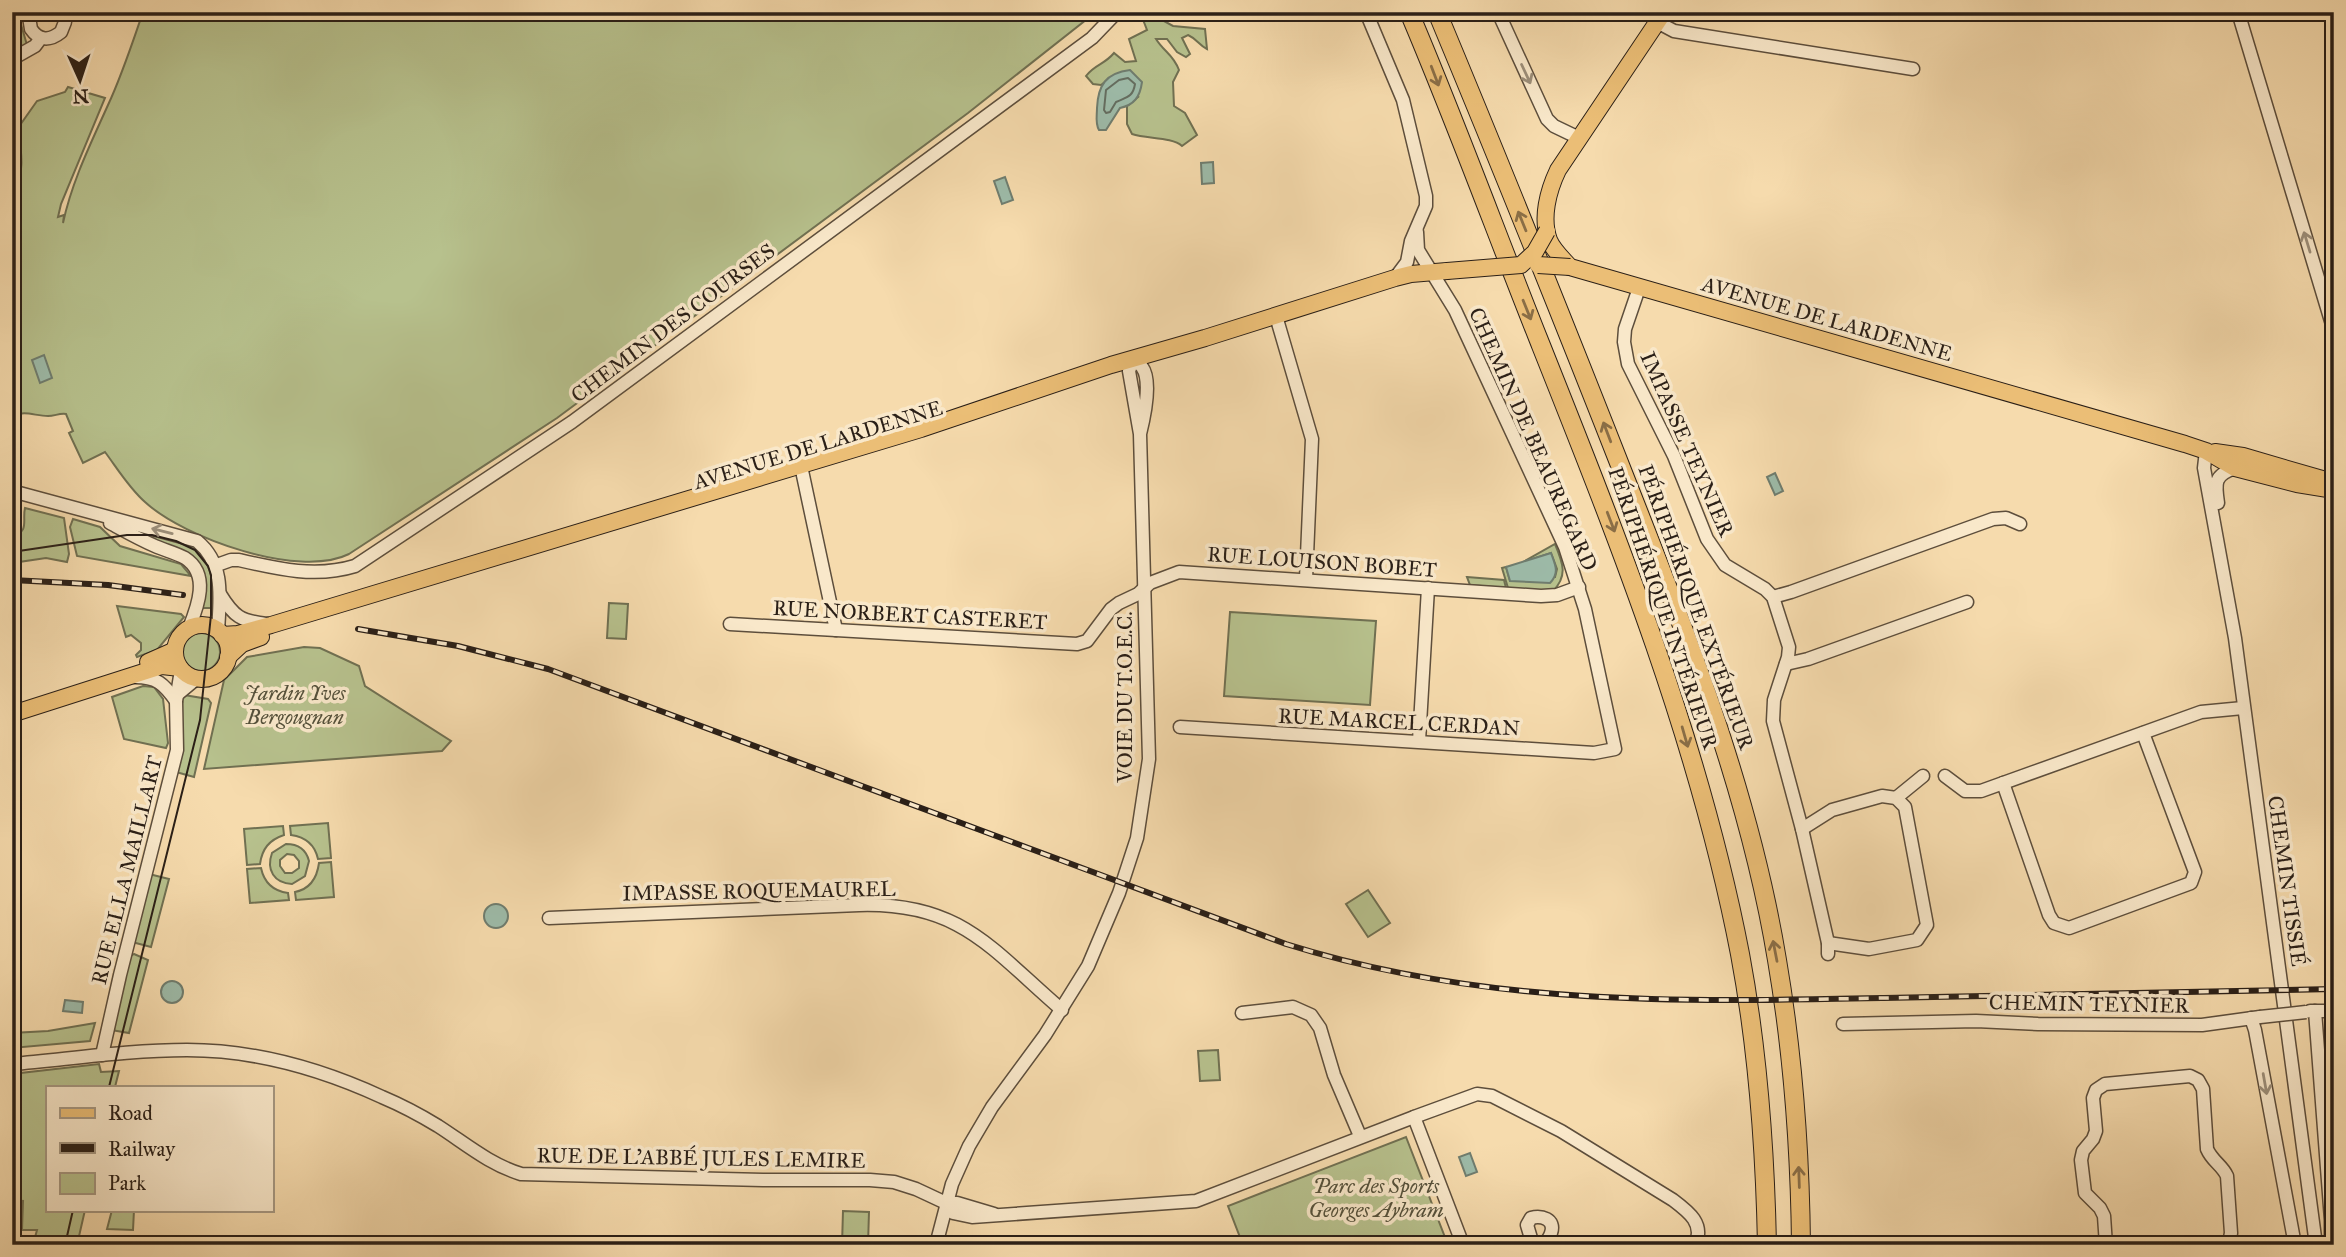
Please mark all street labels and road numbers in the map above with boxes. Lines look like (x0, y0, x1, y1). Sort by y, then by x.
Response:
street label: CHEMIN DES COURSES (566, 238, 780, 408)
street label: AVENUE DE LARDENNE (1698, 271, 1955, 367)
street label: CHEMIN DE BEAUREGARD (1463, 303, 1603, 575)
street label: IMPASSE TEYNIER (1635, 348, 1740, 542)
street label: AVENUE DE LARDENNE (689, 395, 946, 496)
street label: PÉRIPHÉRIQUE EXTÉRIEUR (1632, 461, 1761, 754)
street label: PÉRIPHÉRIQUE INTÉRIEUR (1602, 463, 1725, 754)
street label: RUE LOUISON BOBET (1206, 541, 1438, 583)
street label: RUE NORBERT CASTERET (772, 595, 1048, 635)
street label: VOIE DU T.O.E.C. (1112, 611, 1138, 784)
street label: RUE MARCEL CERDAN (1277, 703, 1521, 741)
street label: RUE ELLA MAILLART (86, 753, 168, 987)
street label: CHEMIN TISSIÉ (2262, 794, 2313, 968)
street label: IMPASSE ROQUEMAUREL (622, 876, 896, 906)
street label: CHEMIN TEYNIER (1989, 989, 2190, 1019)
street label: RUE DE L'ABBÉ JULES LEMIRE (536, 1141, 866, 1174)

